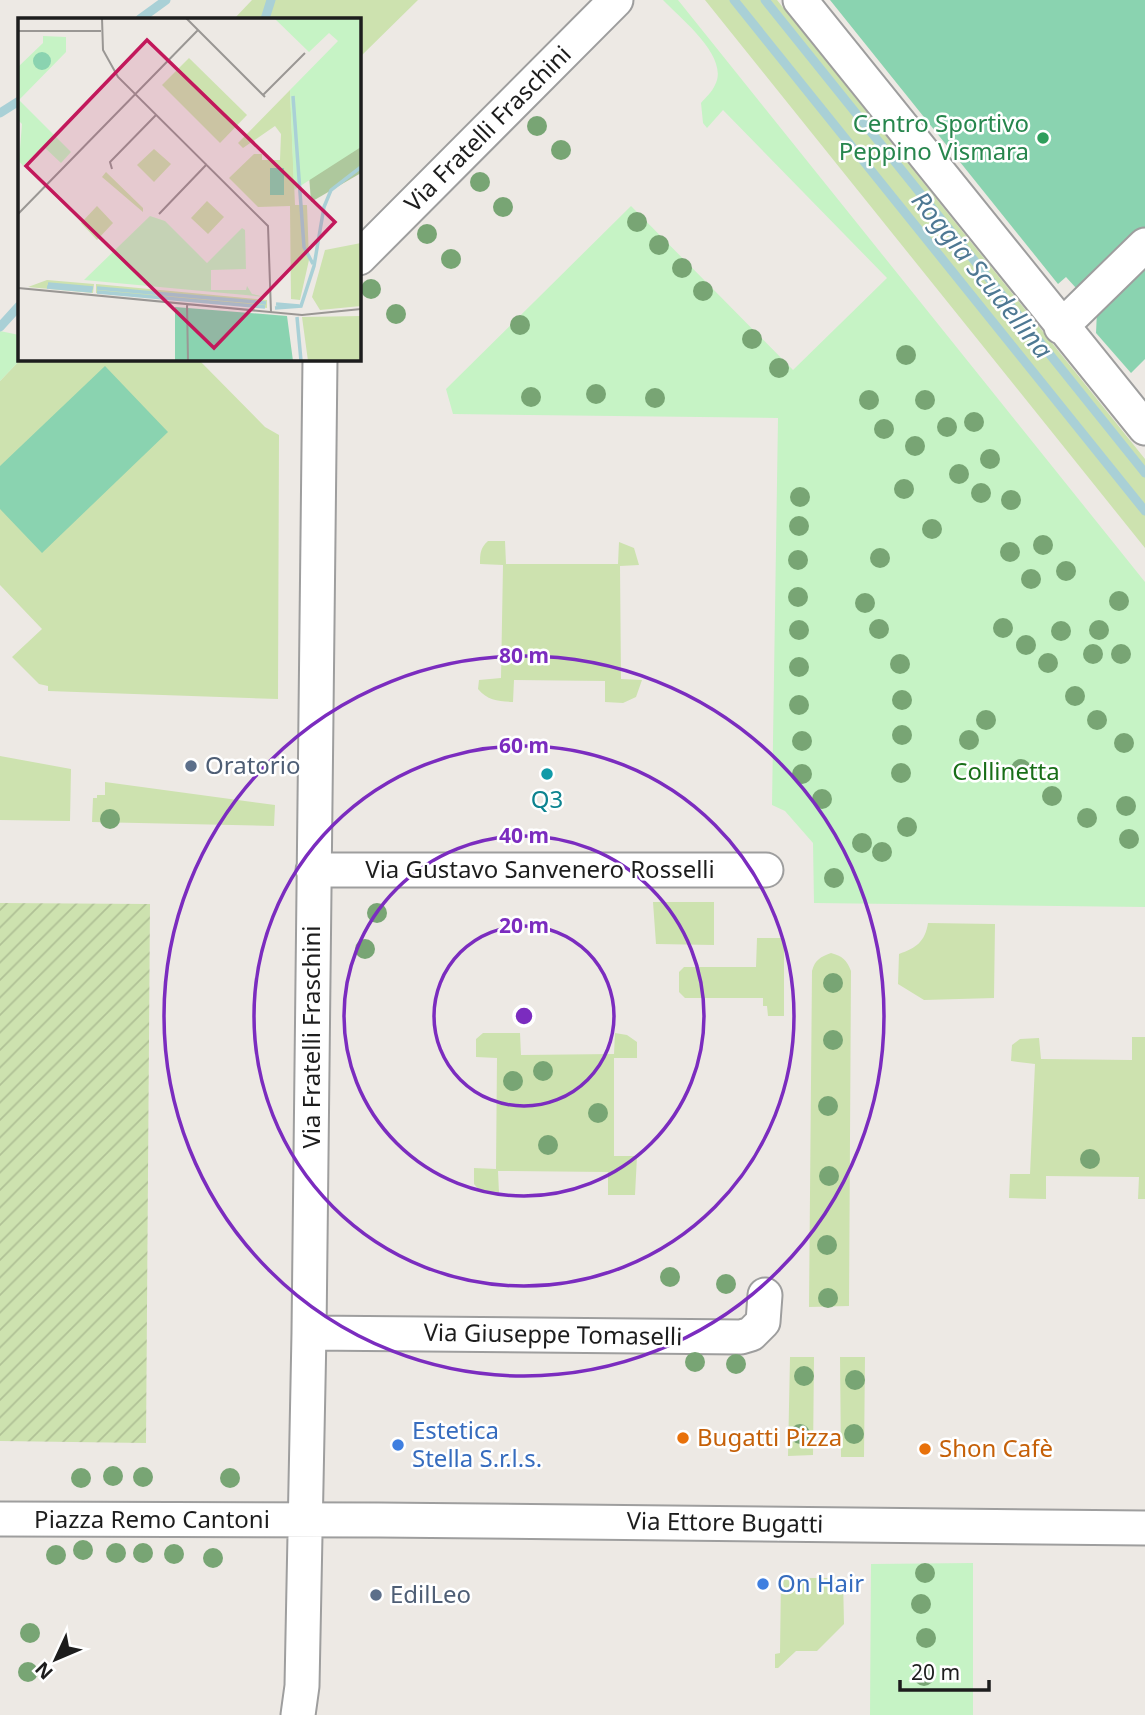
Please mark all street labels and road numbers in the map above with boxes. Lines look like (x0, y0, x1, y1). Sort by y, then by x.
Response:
street label: Via Fratelli Fraschini (396, 37, 577, 218)
street label: Via Gustavo Sanvenero Rosselli (365, 852, 715, 885)
street label: Via Fratelli Fraschini (294, 925, 327, 1149)
street label: Via Giuseppe Tomaselli (423, 1315, 683, 1352)
street label: Piazza Remo Cantoni (34, 1502, 270, 1535)
street label: Via Ettore Bugatti (626, 1503, 824, 1540)

